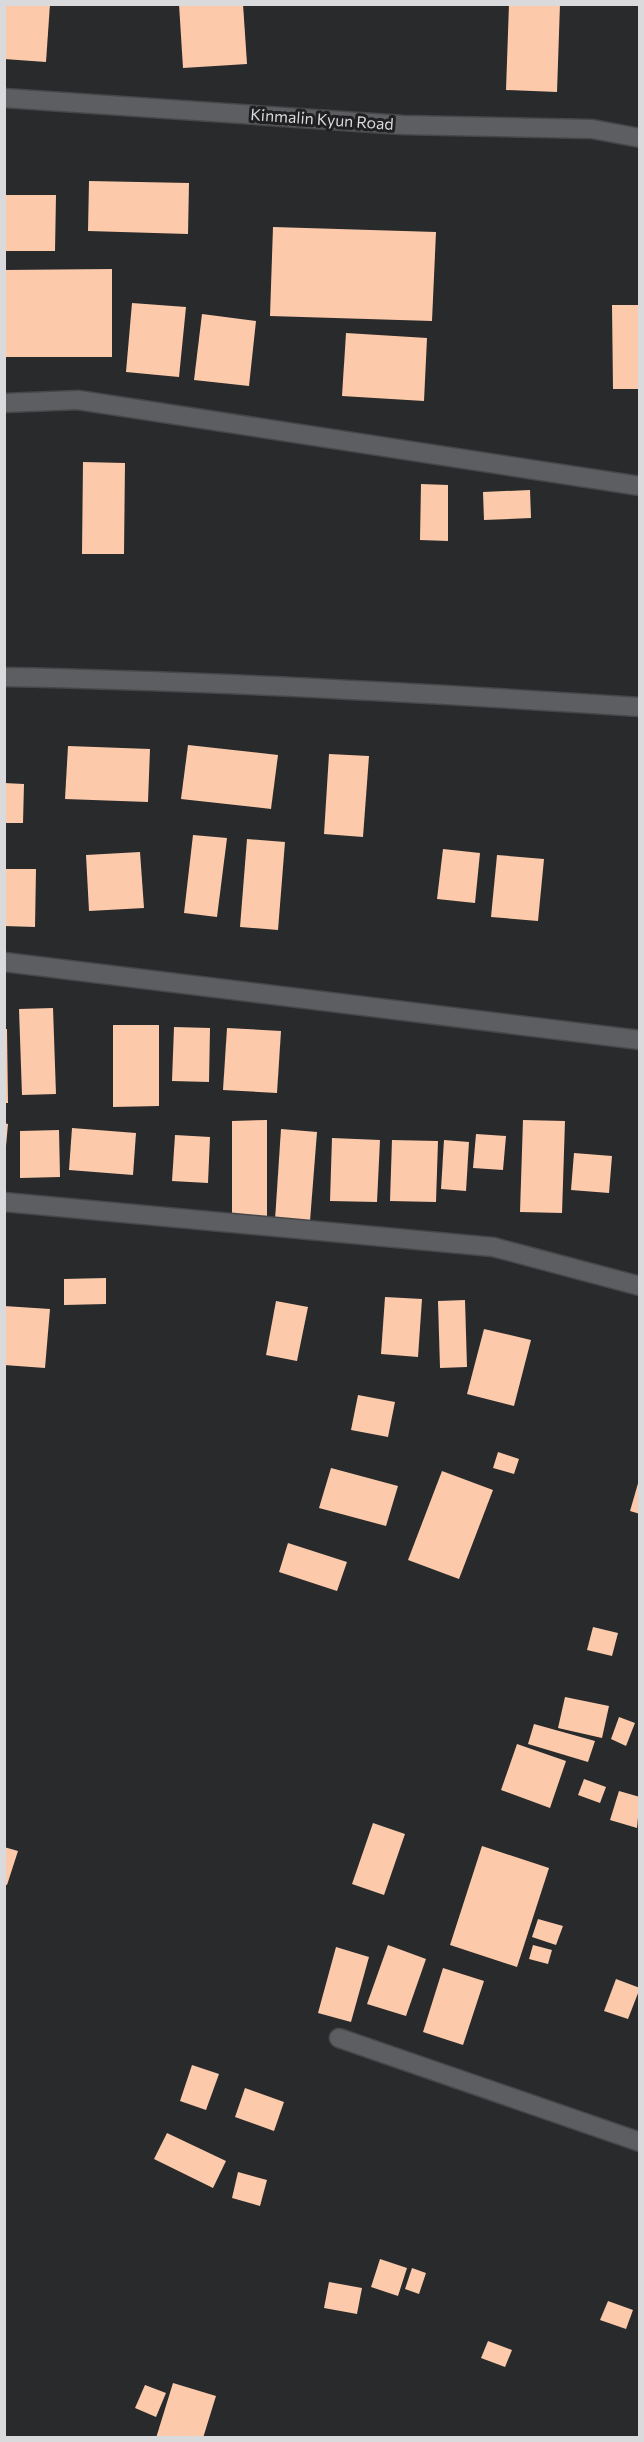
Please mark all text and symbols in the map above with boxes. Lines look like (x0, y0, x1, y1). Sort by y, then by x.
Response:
street label: Kinmalin Kyun Road (250, 104, 394, 133)

